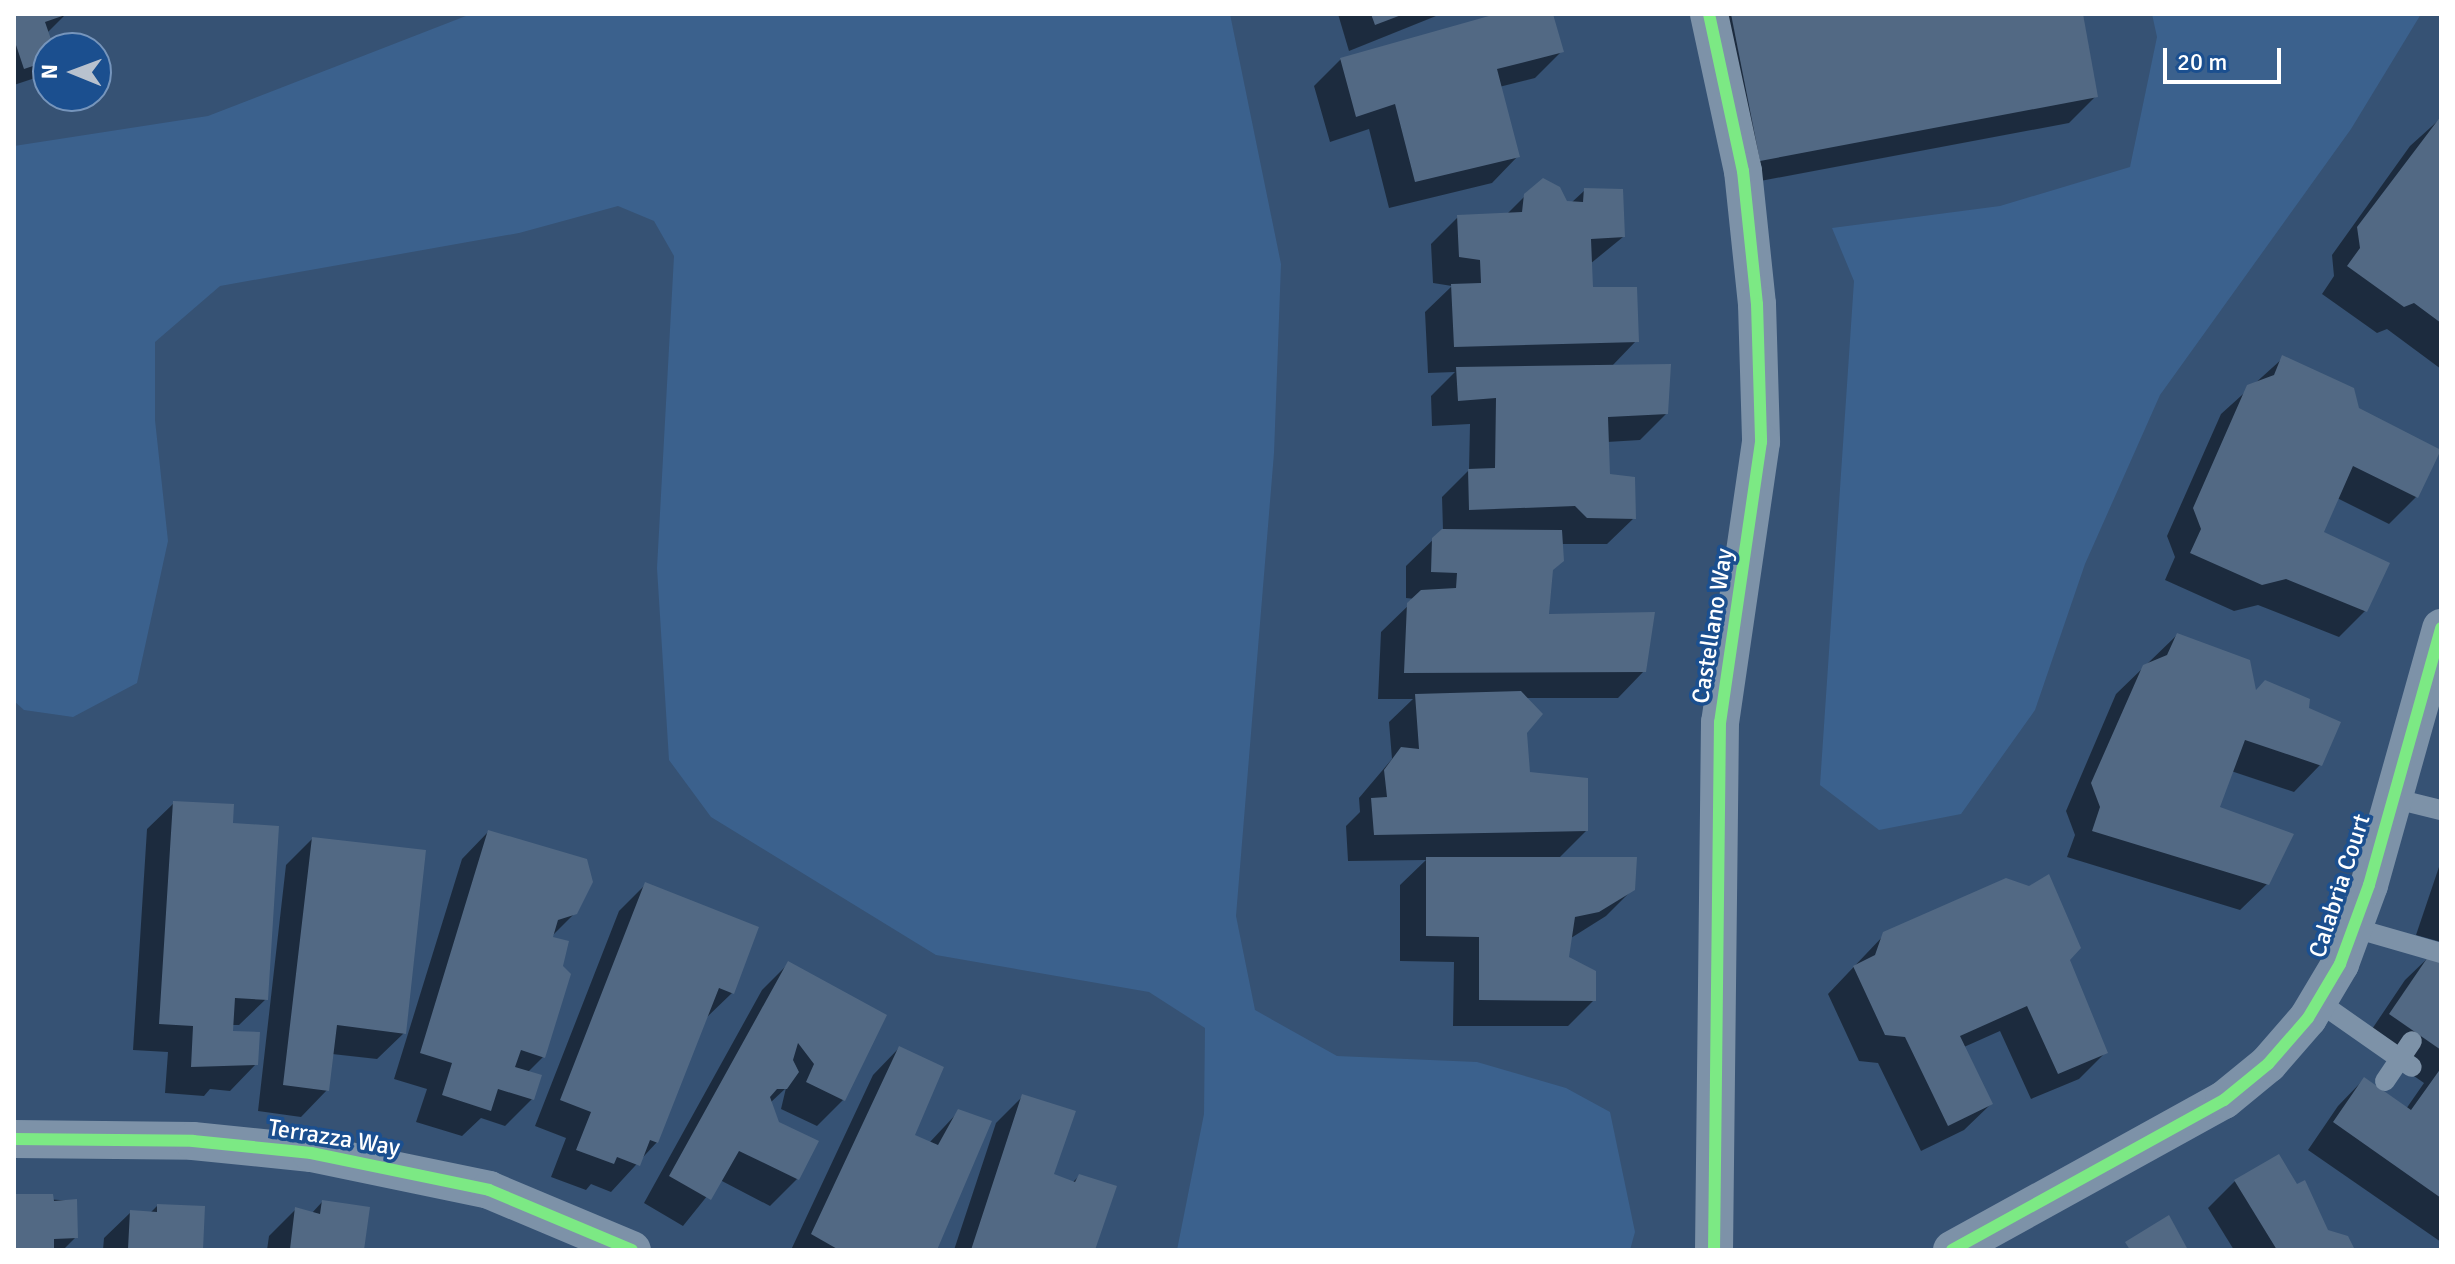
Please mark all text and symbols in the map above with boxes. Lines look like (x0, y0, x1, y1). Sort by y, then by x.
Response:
north arrow (32, 32, 112, 112)
scale bar (2167, 32, 2285, 82)
text: 20 m (2177, 47, 2227, 77)
text: N (36, 64, 63, 79)
street label: Castellano Way (1687, 546, 1739, 706)
street label: Calabria Court (2303, 811, 2377, 961)
street label: Terrazza Way (266, 1113, 402, 1163)

